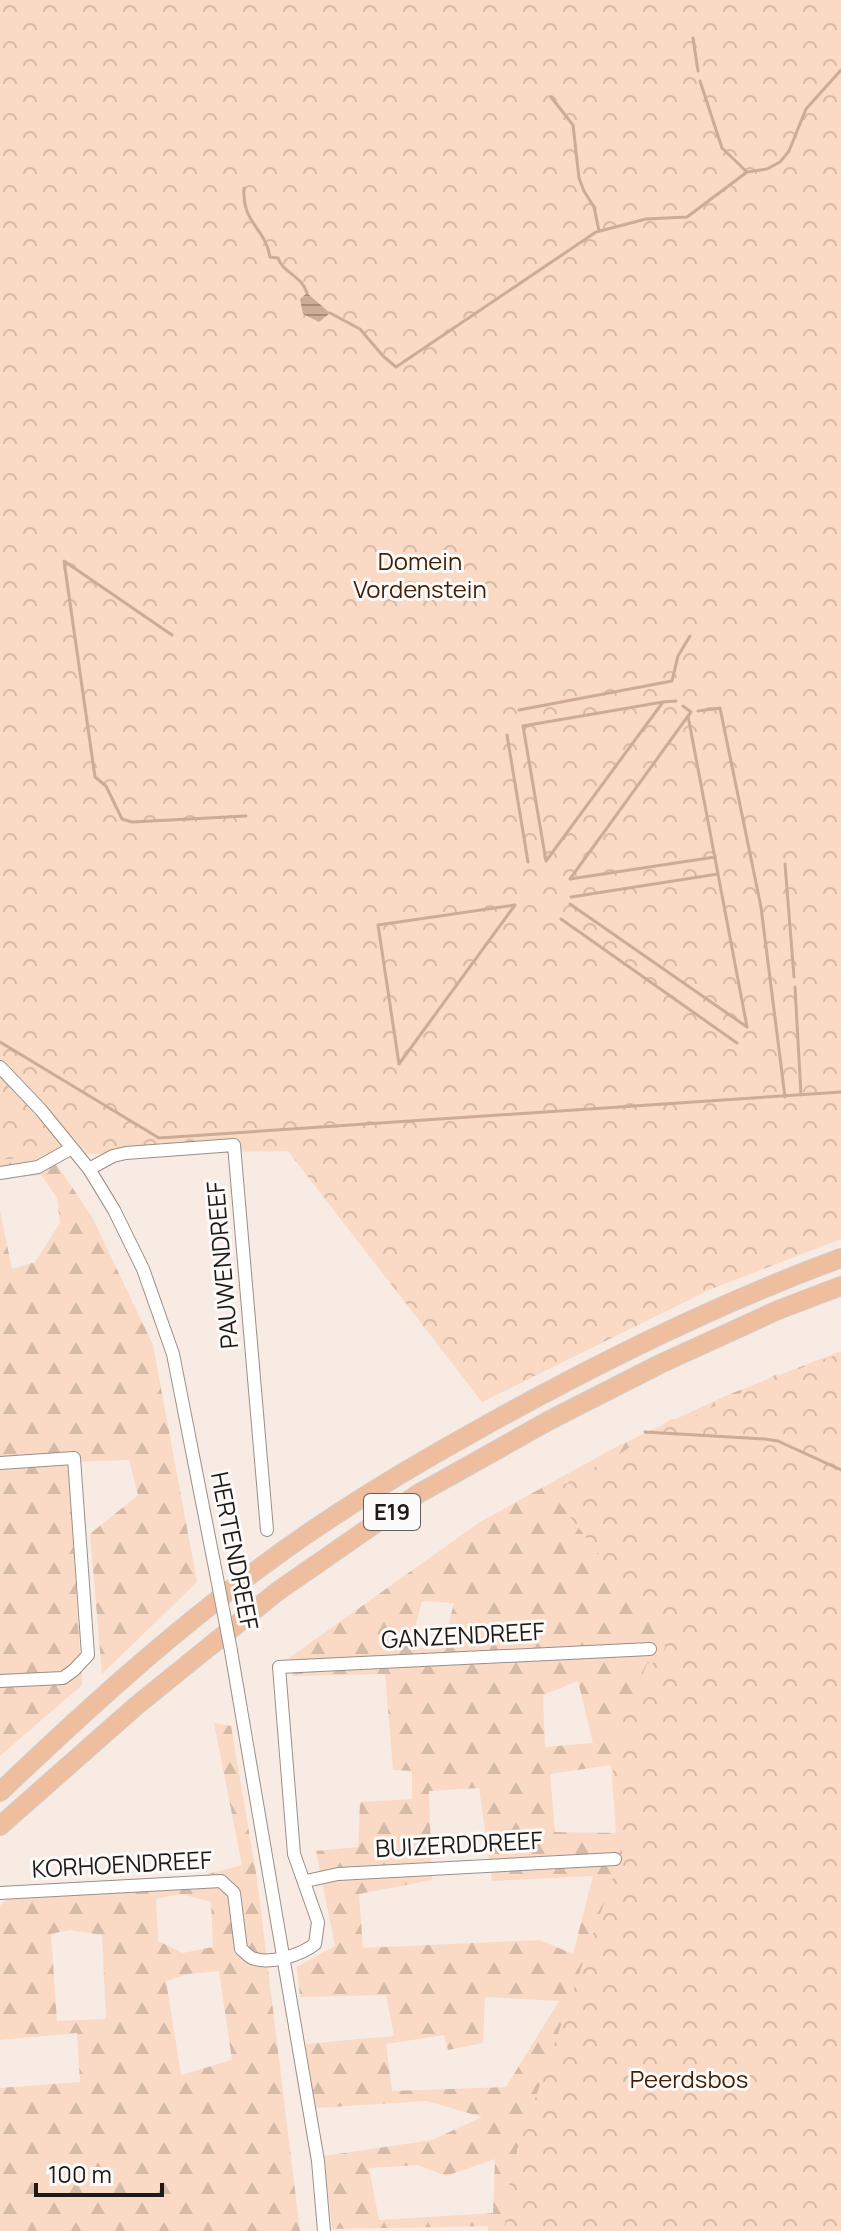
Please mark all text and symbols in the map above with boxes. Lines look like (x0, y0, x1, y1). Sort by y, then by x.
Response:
park label: Domein Vordenstein (353, 544, 487, 605)
street label: PAUWENDREEF (198, 1180, 245, 1350)
street label: HERTENDREEF (204, 1469, 267, 1633)
road number: E19 (364, 1494, 420, 1530)
street label: GANZENDREEF (380, 1614, 545, 1655)
street label: BUIZERDDREEF (374, 1823, 543, 1864)
street label: KORHOENDREEF (31, 1842, 213, 1885)
park label: Peerdsbos (630, 2062, 748, 2095)
scale bar (36, 2147, 162, 2197)
text: 100 m (48, 2157, 112, 2190)

